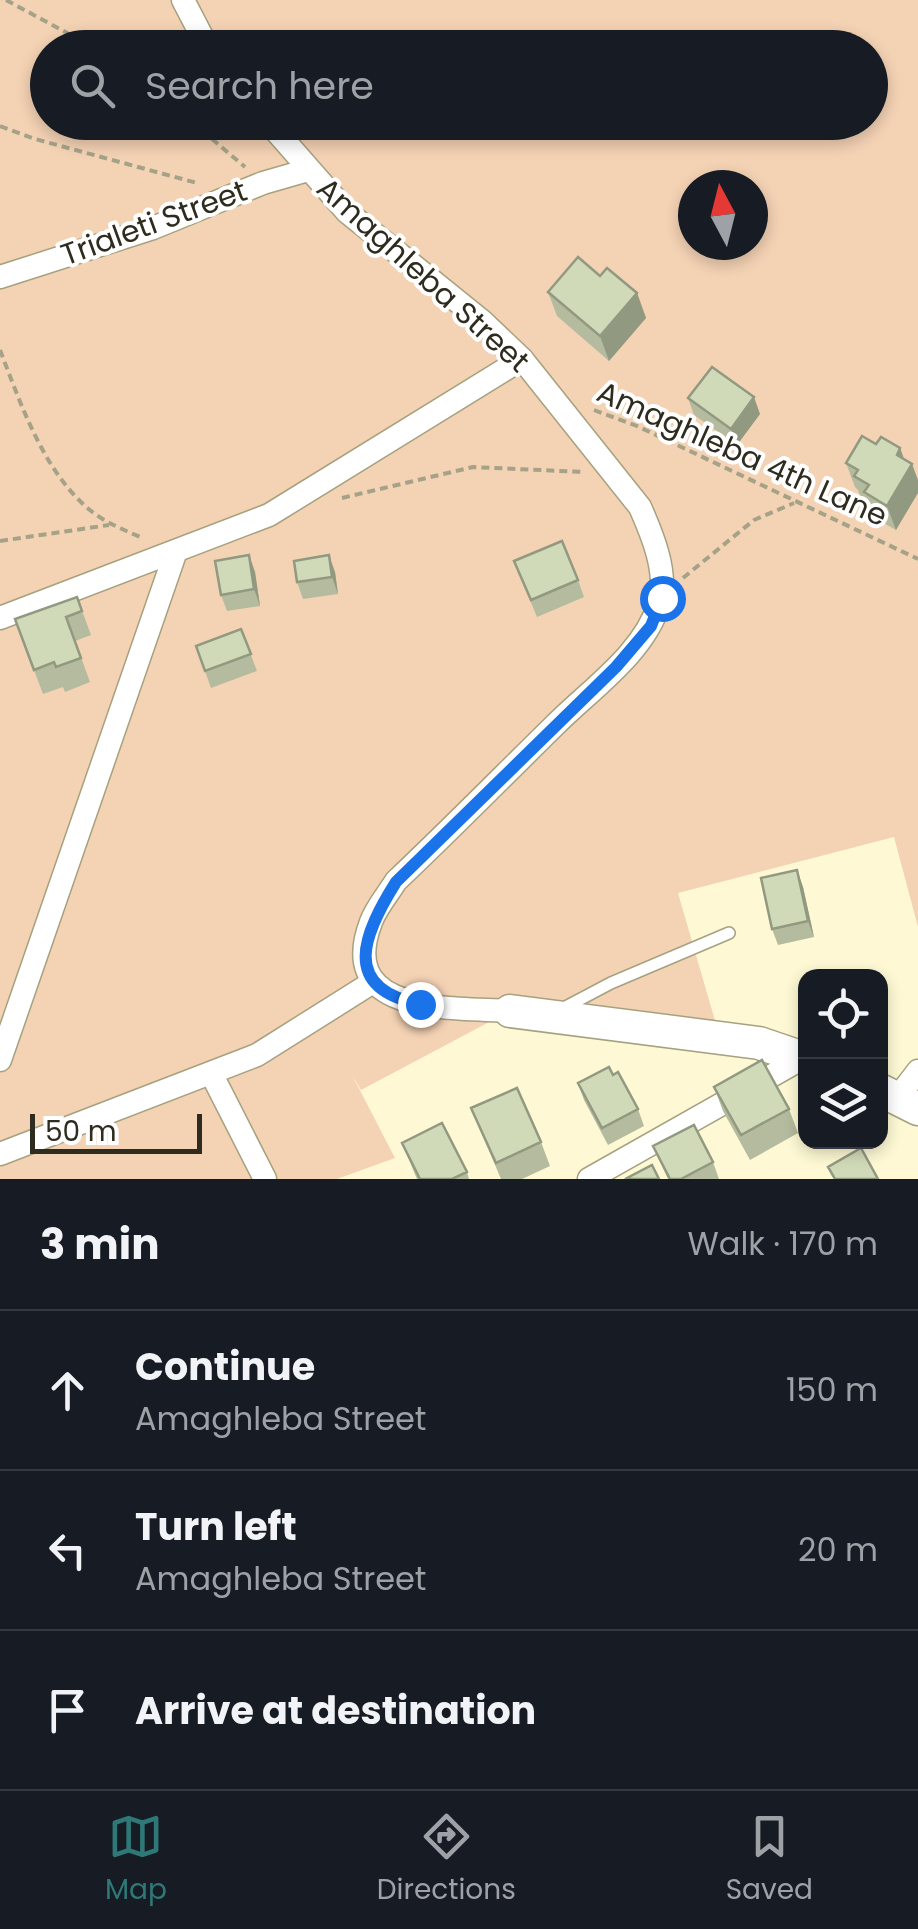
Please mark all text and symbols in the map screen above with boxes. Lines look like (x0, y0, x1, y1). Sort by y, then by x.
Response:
search box (30, 30, 888, 140)
icon: search (65, 58, 120, 113)
text: Search here (145, 59, 374, 112)
street label: Amaghleba Street (307, 167, 539, 382)
street label: Trialeti Street (55, 169, 253, 276)
north arrow (678, 170, 768, 260)
street label: Amaghleba 4th Lane (590, 370, 894, 537)
route start (640, 576, 686, 622)
map controls (798, 969, 888, 1149)
button: locate (798, 969, 888, 1059)
route end (398, 982, 444, 1028)
button: layers (798, 1059, 888, 1149)
scale bar (30, 1109, 202, 1154)
text: 50 m (45, 1112, 116, 1151)
text: 3 min (40, 1215, 160, 1274)
text: Walk · 170 m (688, 1221, 878, 1266)
text: Continue (135, 1340, 315, 1393)
icon: ahead (40, 1363, 95, 1418)
text: 150 m (786, 1367, 878, 1412)
text: Amaghleba Street (135, 1396, 427, 1441)
text: Turn left (135, 1500, 297, 1553)
icon: left (40, 1523, 95, 1578)
text: 20 m (798, 1527, 878, 1572)
text: Amaghleba Street (135, 1556, 427, 1601)
icon: arrive (40, 1683, 95, 1738)
text: Arrive at destination (135, 1684, 536, 1737)
tab: Map (105, 1809, 167, 1911)
tab: Directions (377, 1809, 516, 1911)
tab: Saved (726, 1809, 813, 1911)

